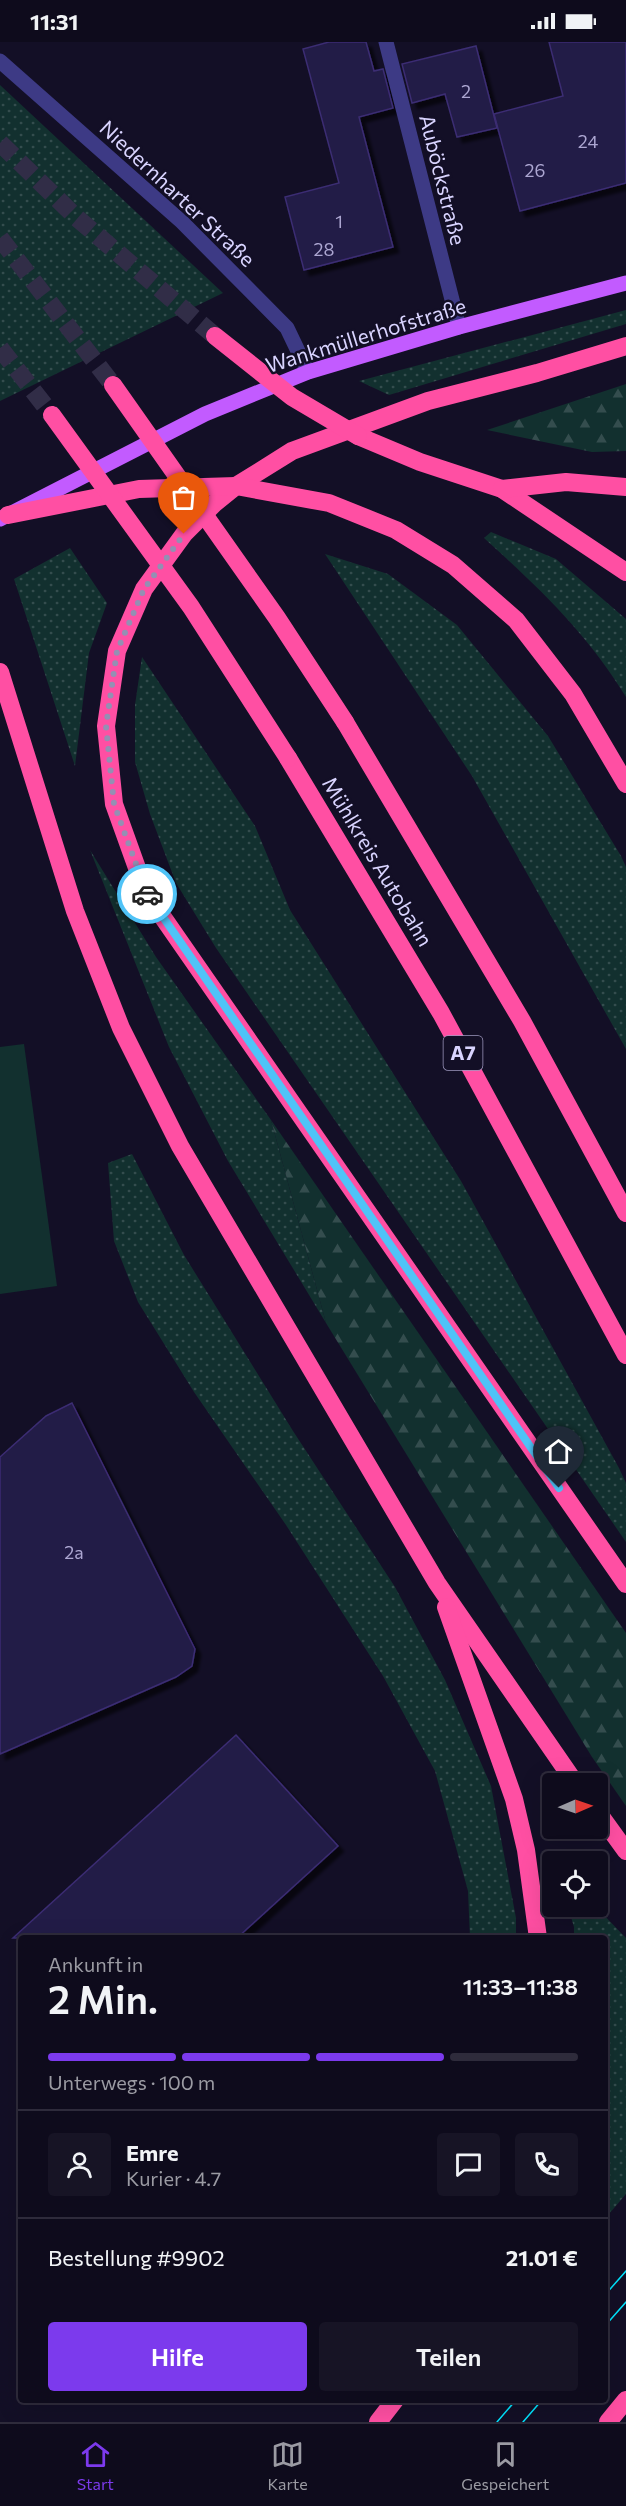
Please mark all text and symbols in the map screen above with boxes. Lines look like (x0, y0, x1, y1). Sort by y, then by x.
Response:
text: 11:31 (30, 8, 79, 35)
house number: 2 (461, 80, 471, 102)
street label: Auböckstraße (415, 112, 472, 248)
street label: Niedernharter Straße (95, 115, 261, 271)
house number: 24 (578, 130, 598, 152)
house number: 26 (525, 159, 545, 181)
house number: 1 (335, 210, 343, 232)
house number: 28 (314, 238, 335, 260)
street label: Wankmüllerhofstraße (262, 292, 469, 377)
pin (158, 472, 209, 534)
icon: bag (167, 481, 200, 514)
street label: Mühlkreis Autobahn (318, 772, 439, 950)
courier (117, 864, 177, 924)
icon: car (131, 878, 164, 911)
road number: A7 (444, 1036, 482, 1070)
pin (533, 1426, 584, 1488)
icon: home (542, 1435, 575, 1468)
house number: 2a (64, 1541, 84, 1563)
north arrow (542, 1773, 608, 1839)
map controls (542, 1773, 608, 1917)
button: locate (542, 1851, 608, 1917)
text: Ankunft in (48, 1952, 143, 1976)
text: 11:33–11:38 (463, 1973, 578, 2000)
text: 2 Min. (48, 1974, 158, 2022)
text: Unterwegs · 100 m (48, 2070, 215, 2094)
button: person (48, 2133, 111, 2196)
button: chat (437, 2133, 500, 2196)
button: phone (515, 2133, 578, 2196)
text: Emre (126, 2139, 179, 2166)
text: Kurier · 4.7 (126, 2166, 221, 2190)
text: Bestellung #9902 (48, 2244, 225, 2271)
text: 21.01 € (506, 2244, 578, 2271)
button: Hilfe (48, 2322, 307, 2391)
button: Teilen (319, 2322, 578, 2391)
tab: Start (77, 2438, 114, 2493)
tab: Karte (267, 2438, 308, 2493)
tab: Gespeichert (461, 2438, 549, 2493)

